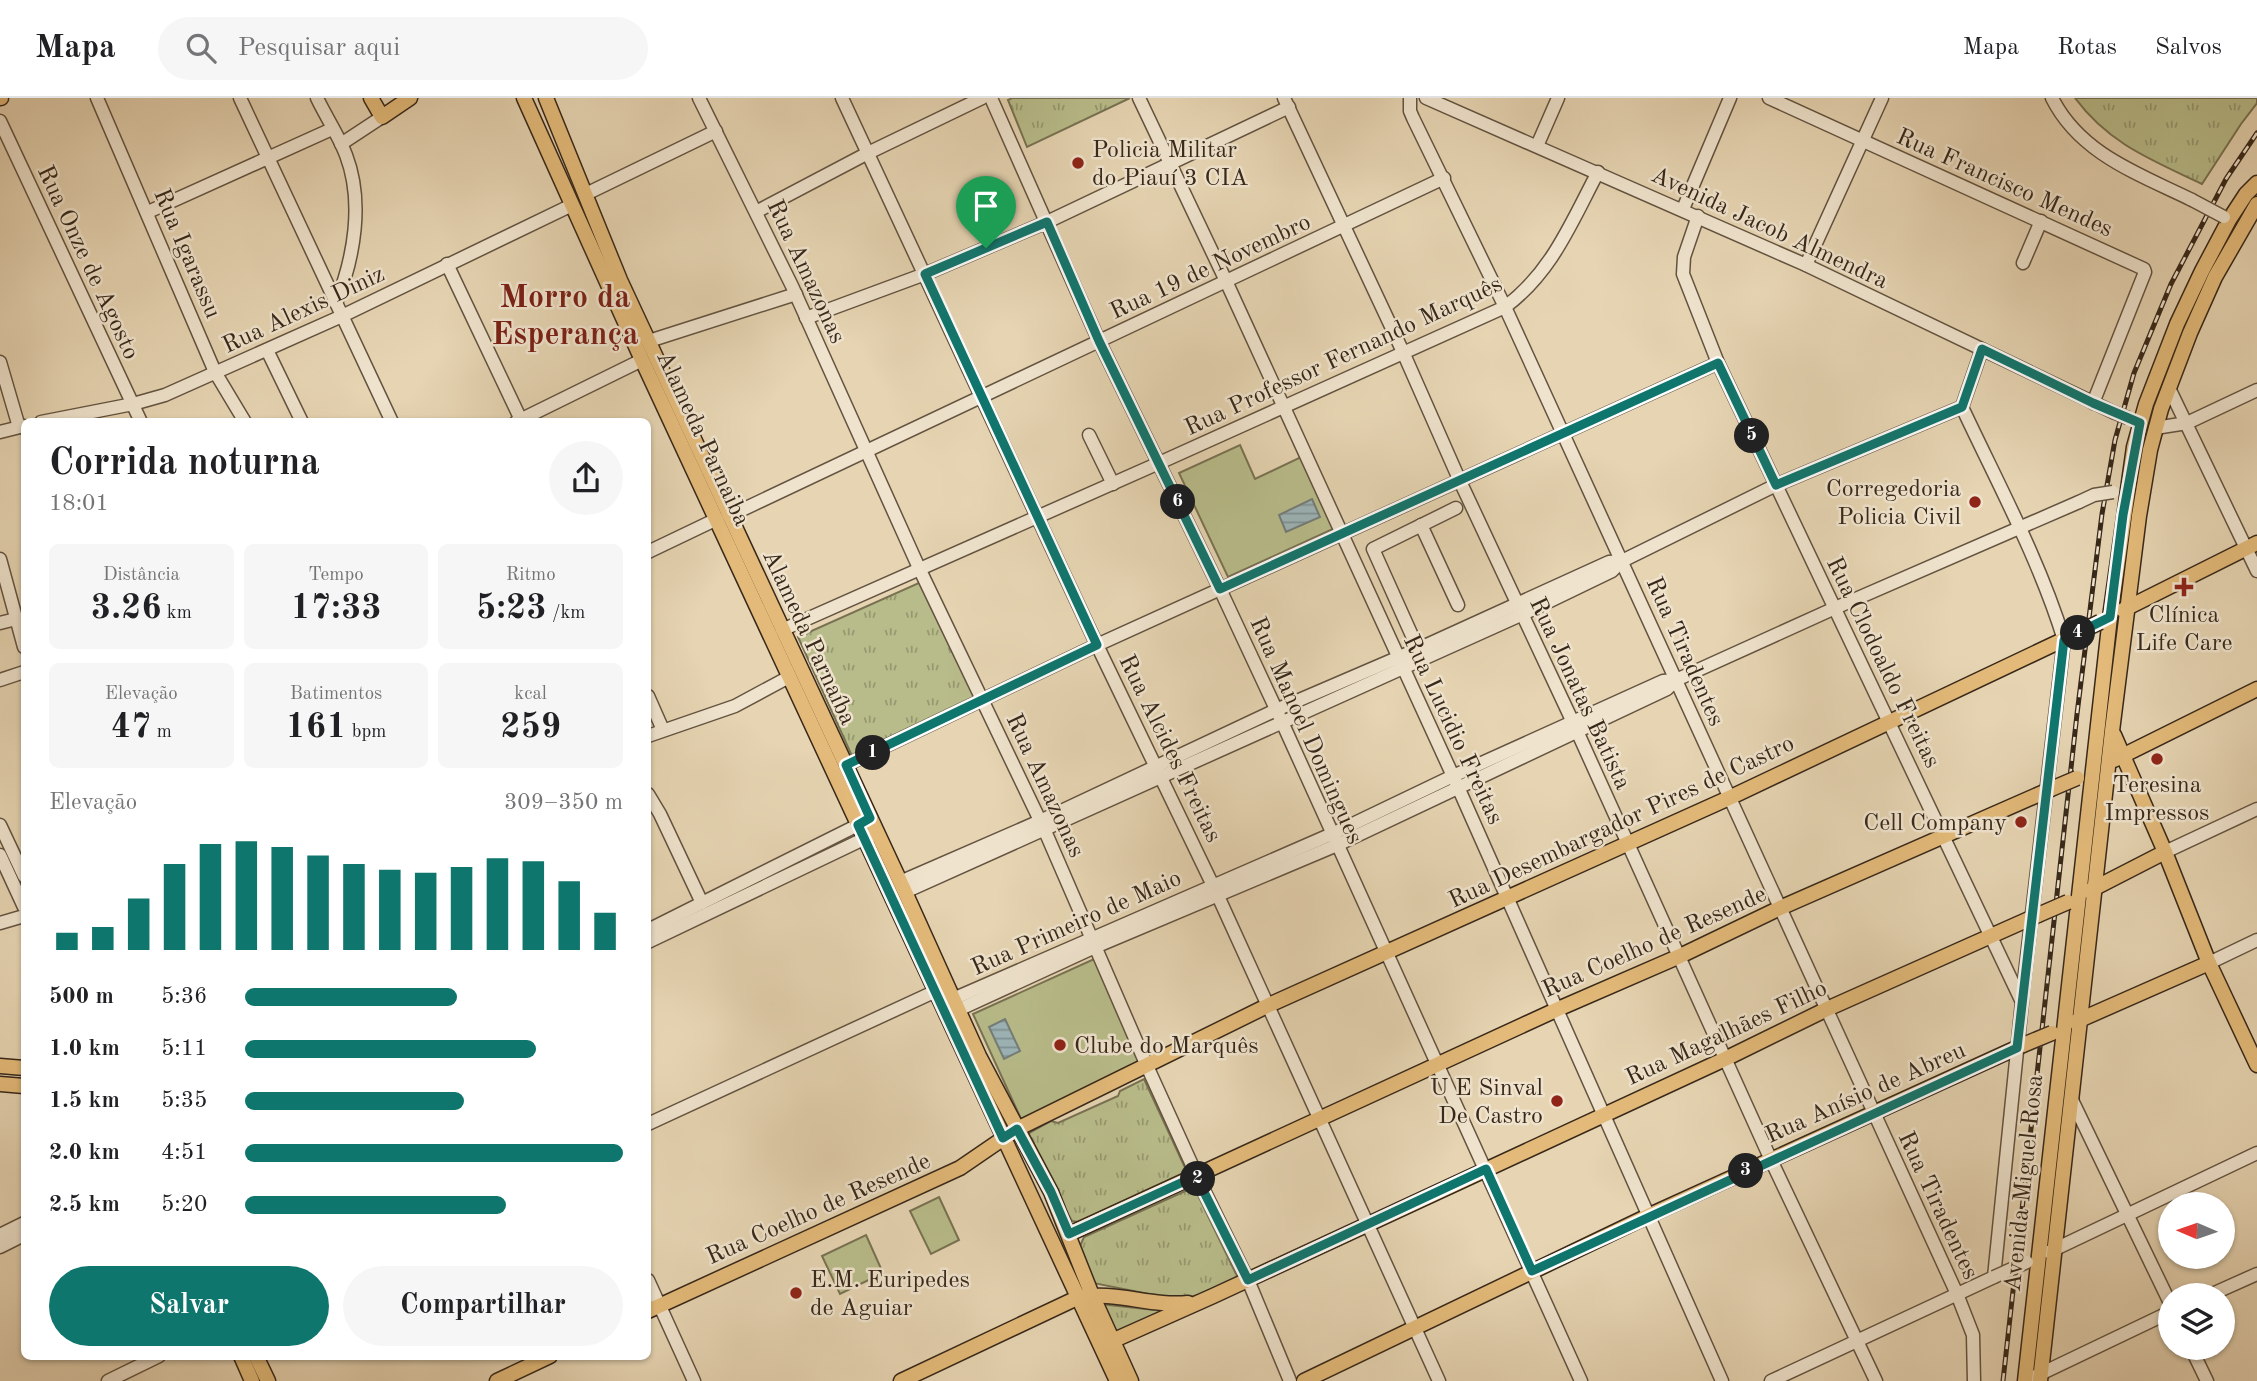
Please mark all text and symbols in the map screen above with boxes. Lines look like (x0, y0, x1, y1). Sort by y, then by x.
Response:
search box (158, 17, 648, 80)
icon: search (182, 29, 220, 67)
text: Mapa (35, 32, 116, 65)
text: Pesquisar aqui (238, 35, 400, 61)
text: Mapa (1963, 36, 2019, 60)
text: Rotas (2057, 36, 2117, 60)
text: Salvos (2155, 36, 2222, 60)
street label: Rua Francisco Mendes (1892, 125, 2116, 242)
place label: Policia Militar do Piauí 3 CIA (1092, 139, 1248, 191)
marker: Policia Militar do Piauí 3 CIA (1070, 155, 1086, 171)
street label: Rua Onze de Agosto (32, 162, 143, 363)
street label: Avenida Jacob Almendra (1647, 163, 1891, 294)
pin (956, 176, 1016, 248)
street label: Rua Igarassu (148, 185, 224, 322)
icon: arrive (967, 187, 1005, 225)
street label: Rua Amazonas (761, 196, 849, 347)
street label: Rua 19 de Novembro (1107, 211, 1315, 325)
street label: Rua Alexis Diniz (219, 263, 389, 359)
street label: Rua Professor Fernando Marquês (1181, 273, 1506, 441)
district label: Morro da Esperança (491, 283, 639, 352)
street label: Alameda Parnaiba (651, 348, 753, 530)
pin: 5 (1734, 418, 1770, 454)
text: 5 (1746, 426, 1757, 445)
button: share (549, 441, 623, 515)
text: Corrida noturna (49, 445, 320, 483)
place label: Corregedoria Policia Civil (1826, 478, 1961, 530)
pin: 6 (1160, 484, 1196, 520)
text: 18:01 (49, 492, 109, 515)
text: 6 (1172, 492, 1183, 511)
marker: Corregedoria Policia Civil (1967, 494, 1983, 510)
street label: Alameda Parnaíba (757, 547, 859, 729)
street label: Rua Clodoaldo Freitas (1821, 554, 1944, 772)
text: Distância (103, 566, 180, 585)
text: Tempo (308, 566, 364, 585)
text: Ritmo (506, 566, 556, 585)
street label: Rua Tiradentes (1641, 574, 1728, 730)
marker: Clínica Life Care (2174, 577, 2194, 597)
text: 3.26 (91, 591, 162, 626)
text: 17:33 (290, 591, 382, 626)
text: 5:23 (476, 591, 547, 626)
street label: Rua Jonatas Batista (1524, 594, 1634, 794)
text: km (162, 604, 192, 623)
text: /km (547, 604, 585, 623)
place label: Clínica Life Care (2135, 604, 2233, 656)
street label: Rua Manoel Domingues (1244, 614, 1366, 848)
pin: 4 (2060, 616, 2096, 650)
text: 4 (2072, 623, 2083, 642)
street label: Rua Lucidio Freitas (1398, 631, 1507, 828)
street label: Rua Alcides Freitas (1113, 651, 1225, 846)
text: Elevação (105, 685, 178, 704)
text: Batimentos (290, 685, 382, 704)
text: kcal (514, 685, 547, 704)
text: 47 (111, 710, 151, 745)
text: 161 (286, 710, 346, 745)
text: 259 (500, 710, 561, 745)
street label: Rua Amazonas (1000, 710, 1088, 861)
text: m (151, 723, 172, 742)
text: bpm (346, 723, 386, 742)
street label: Rua Desembargador Pires de Castro (1445, 732, 1798, 914)
pin: 1 (856, 736, 890, 770)
text: 1 (867, 743, 878, 762)
marker: Teresina Impressos (2149, 751, 2165, 767)
place label: Teresina Impressos (2105, 774, 2209, 826)
text: Elevação (49, 791, 137, 814)
text: 309–350 m (504, 791, 623, 814)
place label: Cell Company (1863, 812, 2007, 836)
marker: Cell Company (2013, 814, 2029, 830)
street label: Rua Primeiro de Maio (968, 867, 1185, 981)
street label: Rua Coelho de Resende (1539, 883, 1770, 1003)
street label: Rua Magalhães Filho (1622, 977, 1831, 1091)
text: 500 m (49, 985, 114, 1008)
text: 5:36 (161, 985, 207, 1008)
place label: Clube do Marquês (1074, 1035, 1259, 1059)
text: 1.0 km (49, 1037, 120, 1060)
text: 5:11 (161, 1037, 207, 1060)
marker: Clube do Marquês (1052, 1037, 1068, 1053)
street label: Rua Anísio de Abreu (1762, 1039, 1970, 1149)
street label: Avenida Miguel Rosa (2002, 1073, 2048, 1293)
place label: U E Sinval De Castro (1430, 1077, 1543, 1129)
text: 1.5 km (49, 1089, 120, 1112)
text: 5:35 (161, 1089, 207, 1112)
marker: U E Sinval De Castro (1549, 1093, 1565, 1109)
street label: Rua Tiradentes (1892, 1128, 1982, 1284)
text: 2.0 km (49, 1141, 120, 1164)
text: 4:51 (161, 1141, 207, 1164)
street label: Rua Coelho de Resende (703, 1150, 934, 1270)
pin: 3 (1728, 1154, 1764, 1188)
text: 3 (1740, 1161, 1751, 1180)
pin: 2 (1180, 1162, 1216, 1196)
text: 2 (1192, 1169, 1203, 1188)
north arrow (2158, 1192, 2235, 1269)
map controls (2158, 1192, 2235, 1360)
text: 2.5 km (49, 1193, 120, 1216)
text: 5:20 (161, 1193, 207, 1216)
button: Salvar (49, 1266, 329, 1346)
button: Compartilhar (343, 1266, 623, 1346)
place label: E.M. Euripedes de Aguiar (810, 1269, 970, 1321)
button: layers (2158, 1283, 2235, 1360)
marker: E.M. Euripedes de Aguiar (788, 1285, 804, 1301)

